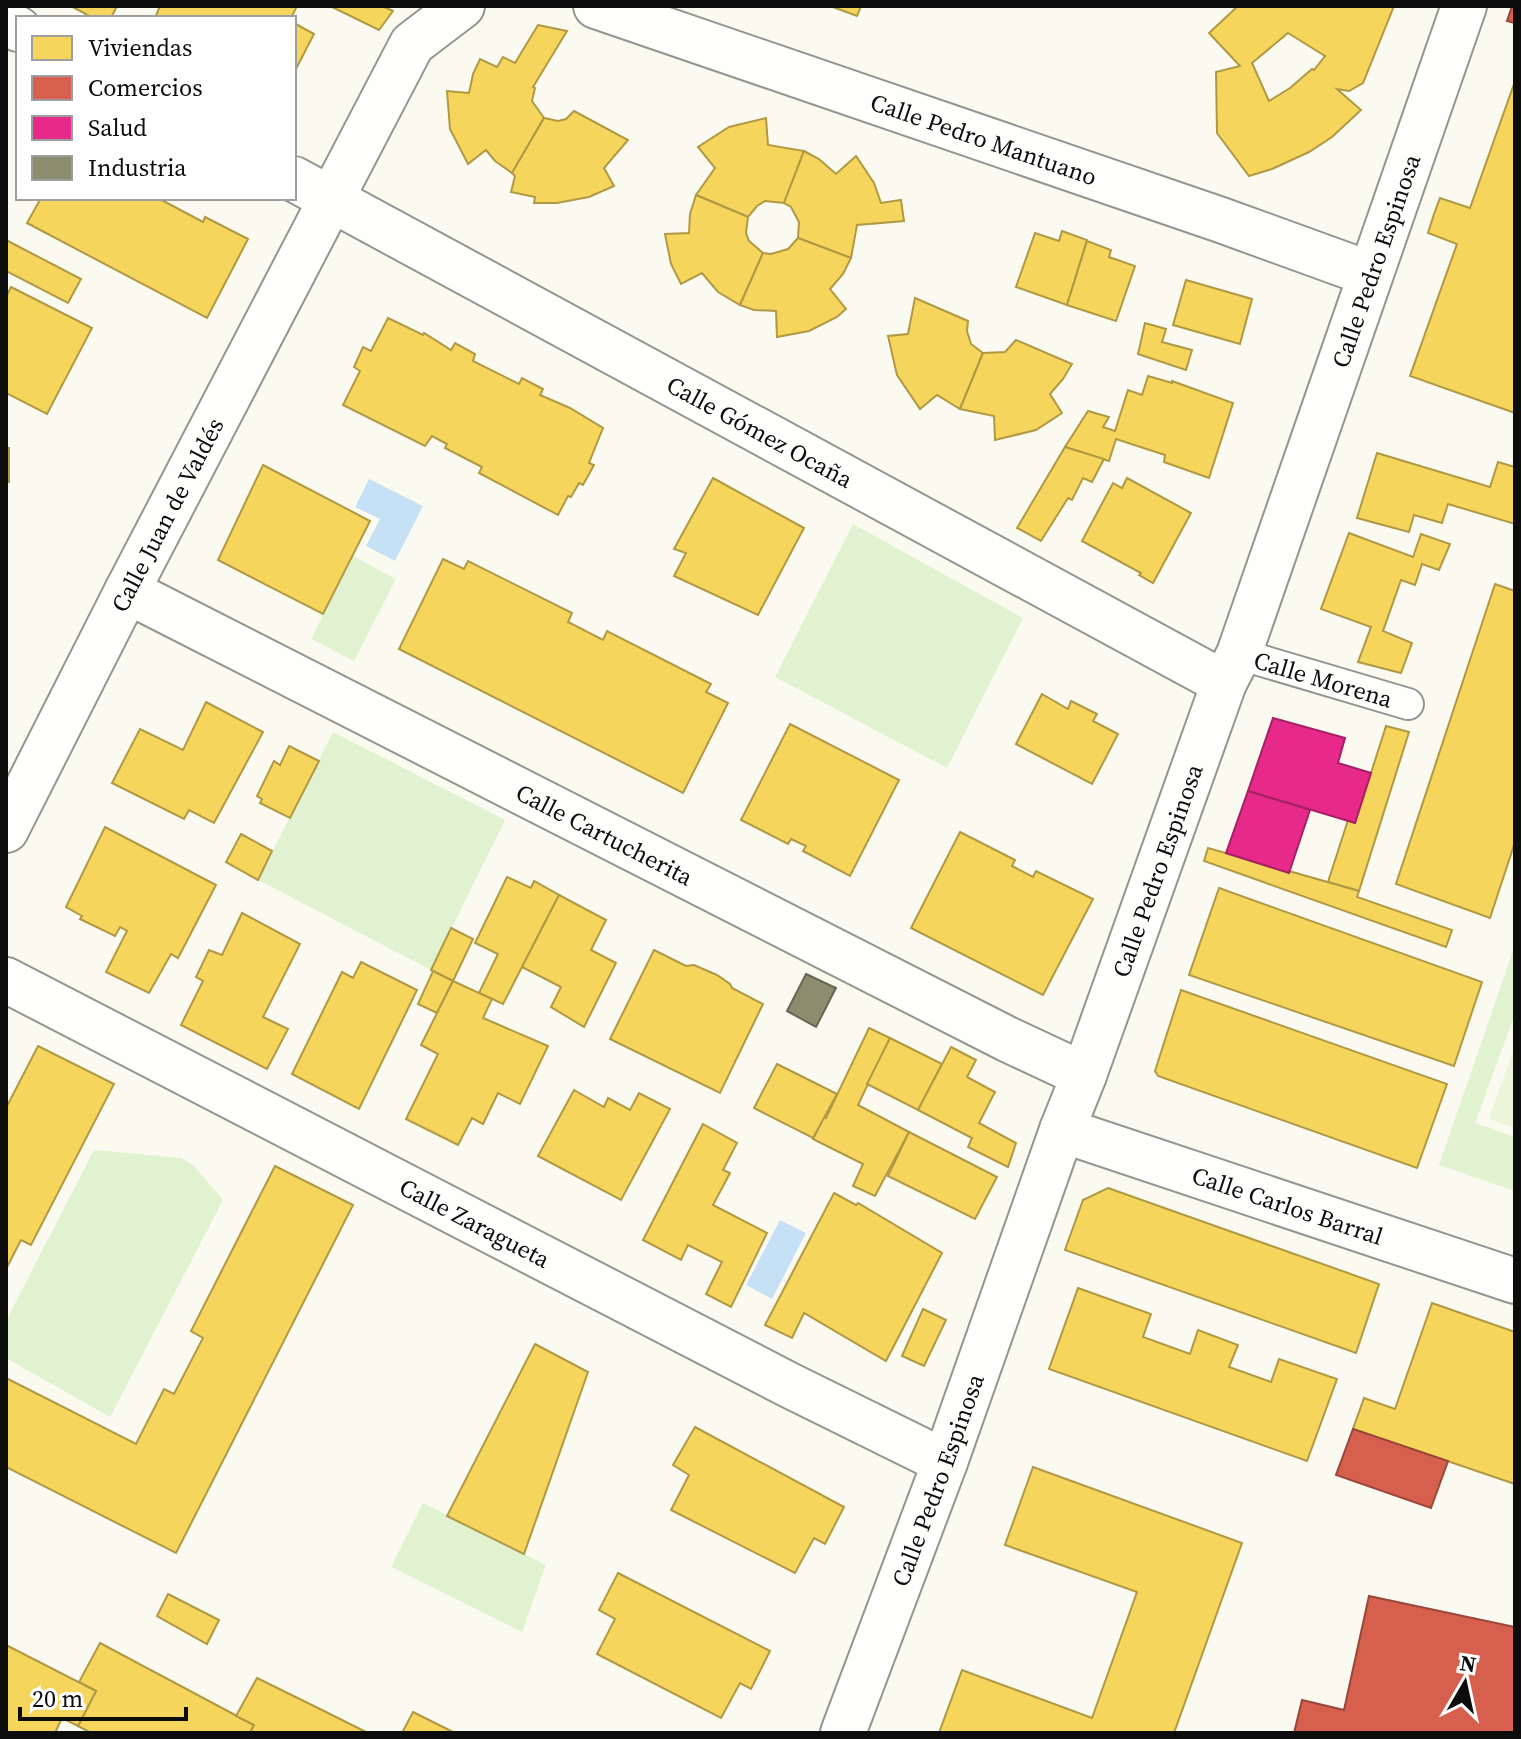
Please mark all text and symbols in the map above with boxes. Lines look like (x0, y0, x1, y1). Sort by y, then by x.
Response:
legend (16, 16, 296, 200)
text: Viviendas (88, 31, 192, 64)
text: Comercios (88, 71, 203, 104)
street label: Calle Pedro Mantuano (866, 85, 1101, 193)
text: Salud (88, 111, 147, 144)
street label: Calle Pedro Espinosa (1323, 149, 1428, 372)
text: Industria (88, 151, 187, 184)
street label: Calle Gómez Ocaña (661, 368, 860, 496)
street label: Calle Juan de Valdés (103, 412, 231, 617)
street label: Calle Morena (1250, 643, 1397, 715)
street label: Calle Pedro Espinosa (1104, 759, 1211, 981)
street label: Calle Cartucherita (511, 775, 699, 893)
street label: Calle Carlos Barral (1188, 1158, 1388, 1252)
street label: Calle Zaragueta (394, 1170, 557, 1276)
street label: Calle Pedro Espinosa (883, 1369, 992, 1591)
north arrow (1425, 1643, 1505, 1723)
text: N (1458, 1647, 1478, 1679)
scale bar (20, 1671, 186, 1721)
text: 20 m (32, 1682, 83, 1715)

